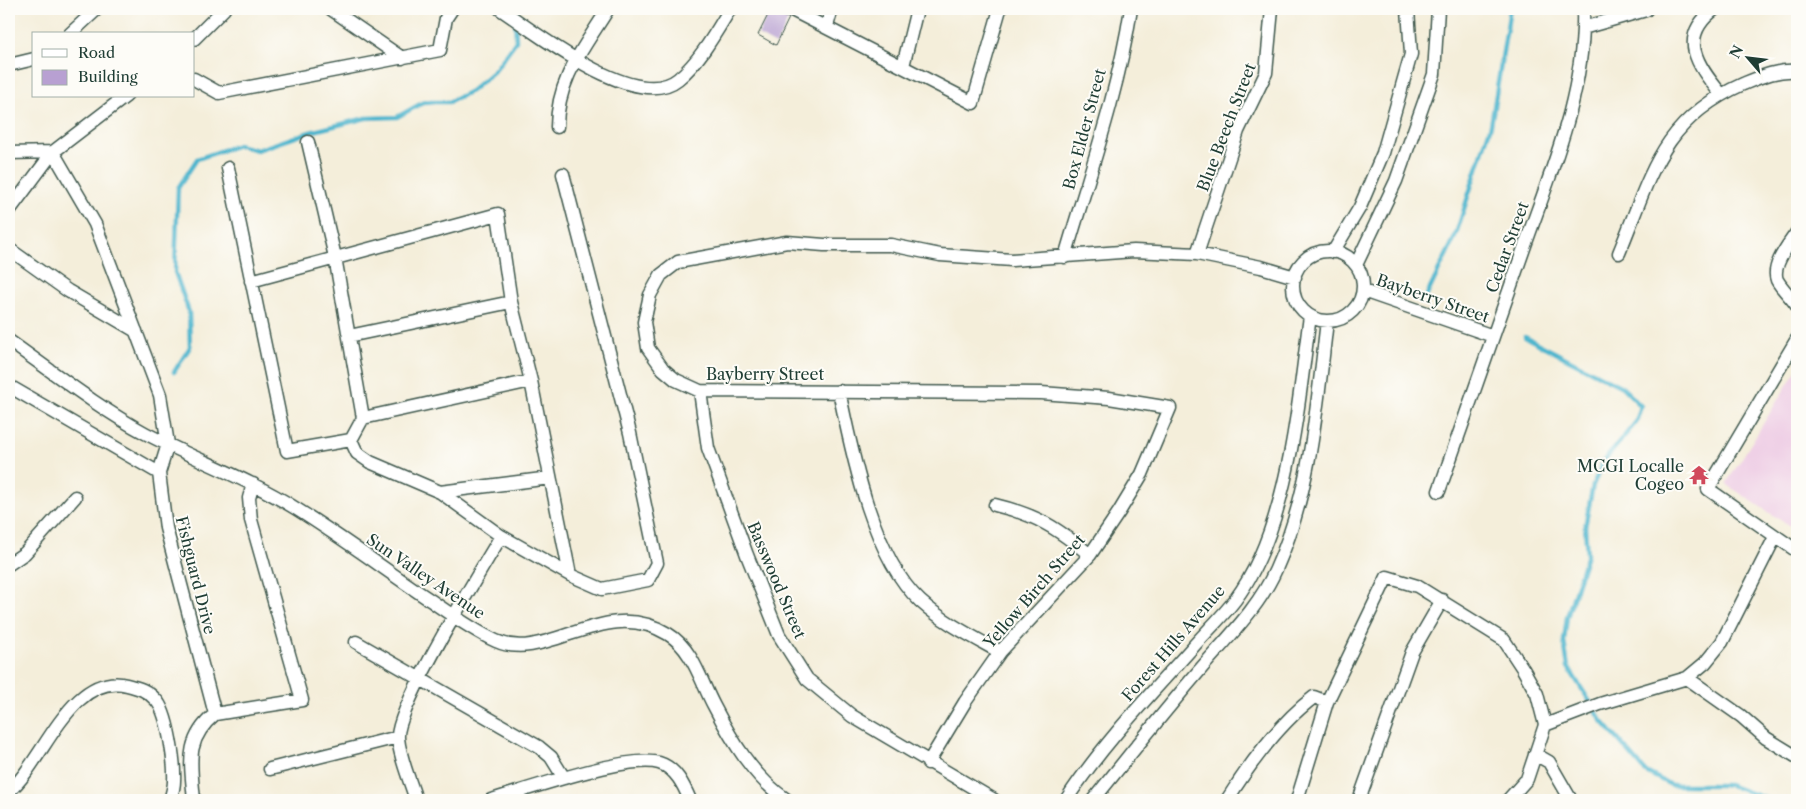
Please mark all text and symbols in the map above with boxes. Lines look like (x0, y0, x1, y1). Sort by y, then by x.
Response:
legend (32, 32, 195, 98)
north arrow (1724, 32, 1774, 82)
text: N (1726, 42, 1747, 61)
text: Road (78, 43, 115, 62)
street label: Blue Beech Street (1192, 60, 1260, 194)
street label: Box Elder Street (1058, 66, 1110, 192)
text: Building (78, 67, 138, 86)
street label: Cedar Street (1481, 198, 1533, 295)
street label: Bayberry Street (1374, 269, 1492, 327)
street label: Bayberry Street (706, 364, 824, 384)
place label: MCGI Localle Cogeo (1577, 456, 1684, 494)
temple icon: MCGI Localle Cogeo (1688, 464, 1710, 486)
street label: Fishguard Drive (172, 514, 220, 636)
street label: Basswood Street (743, 518, 811, 642)
street label: Sun Valley Avenue (363, 529, 489, 623)
street label: Yellow Birch Street (978, 530, 1089, 653)
street label: Forest Hills Avenue (1117, 581, 1229, 705)

